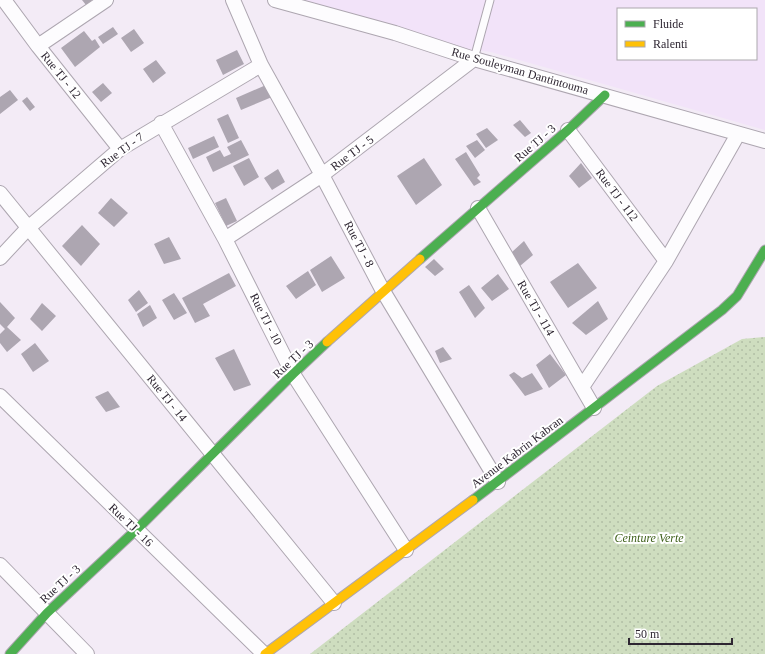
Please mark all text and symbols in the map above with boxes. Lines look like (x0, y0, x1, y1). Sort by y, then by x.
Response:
legend (617, 8, 757, 60)
text: Fluide (653, 17, 684, 31)
text: Ralenti (653, 37, 688, 51)
street label: Rue Souleyman Dantintouma (450, 45, 591, 97)
street label: Rue TJ - 12 (38, 49, 84, 101)
street label: Rue TJ - 3 (511, 121, 559, 165)
street label: Rue TJ - 7 (98, 130, 146, 170)
street label: Rue TJ - 5 (328, 132, 376, 174)
street label: Rue TJ - 112 (593, 166, 641, 224)
street label: Rue TJ - 8 (341, 219, 377, 269)
street label: Rue TJ - 114 (515, 278, 557, 338)
street label: Rue TJ - 10 (247, 291, 285, 347)
street label: Rue TJ - 3 (270, 337, 316, 381)
street label: Rue TJ - 14 (144, 372, 190, 424)
street label: Avenue Kabrin Kabran (468, 413, 566, 491)
street label: Rue TJ - 16 (106, 500, 156, 550)
park label: Ceinture Verte (614, 531, 684, 545)
street label: Rue TJ - 3 (37, 562, 83, 606)
scale bar (629, 620, 732, 646)
text: 50 m (635, 627, 660, 641)

